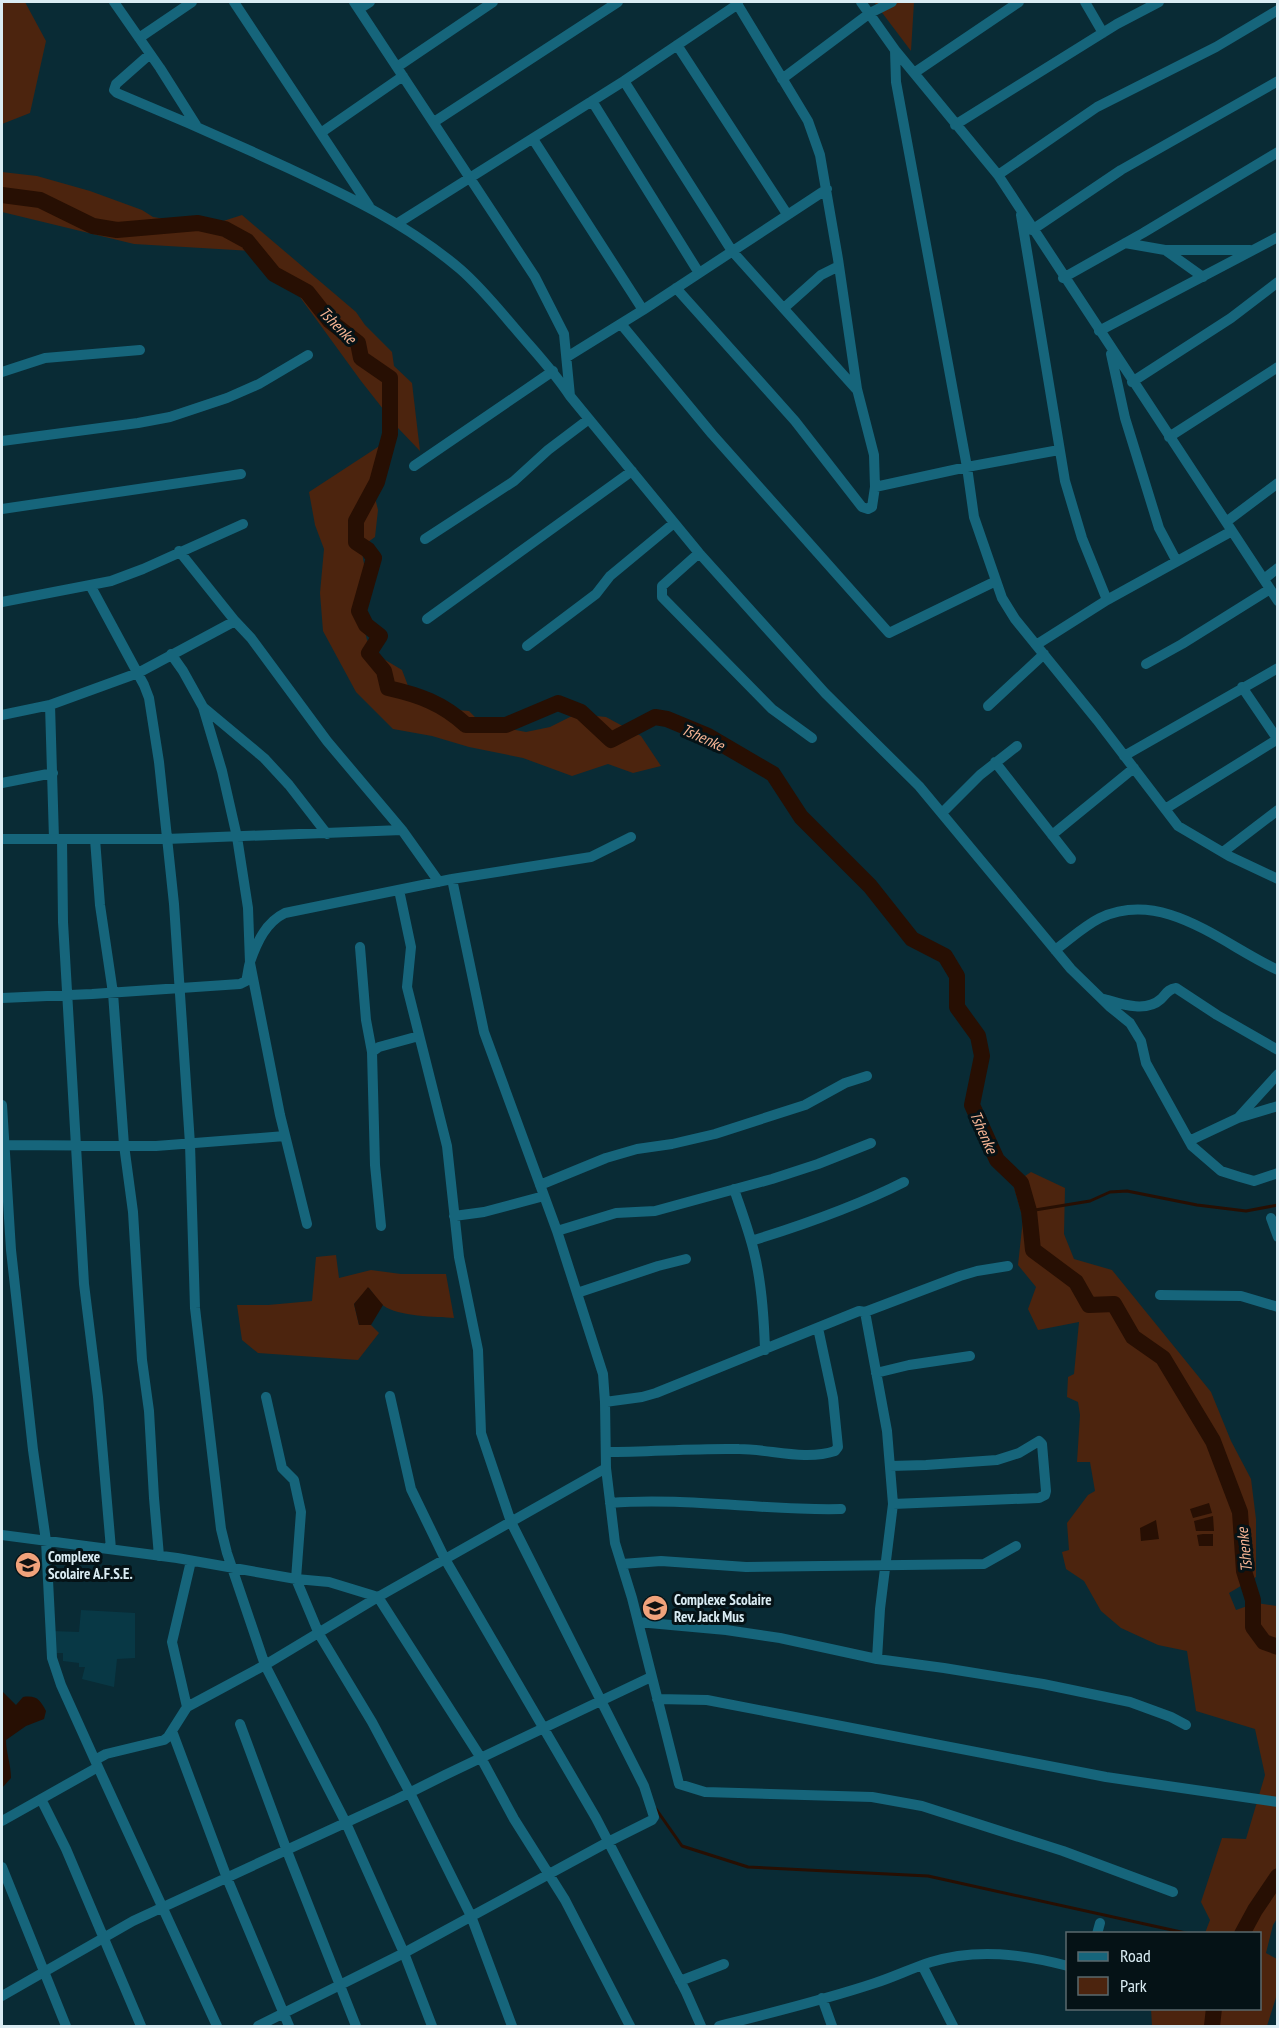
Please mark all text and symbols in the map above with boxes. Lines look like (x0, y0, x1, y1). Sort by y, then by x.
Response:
water label: Tshenke (315, 302, 362, 349)
water label: Tshenke (679, 719, 729, 756)
water label: Tshenke (966, 1108, 1003, 1158)
water label: Tshenke (1232, 1525, 1256, 1573)
place label: Complexe Scolaire A.F.S.E. (48, 1547, 133, 1583)
school or university icon: Complexe Scolaire A.F.S.E. (13, 1550, 43, 1580)
place label: Complexe Scolaire Rev. Jack Mus (674, 1590, 772, 1626)
school or university icon: Complexe Scolaire Rev. Jack Mus (640, 1593, 670, 1623)
legend (1066, 1932, 1261, 2010)
text: Road (1120, 1944, 1151, 1967)
text: Park (1120, 1974, 1147, 1997)

